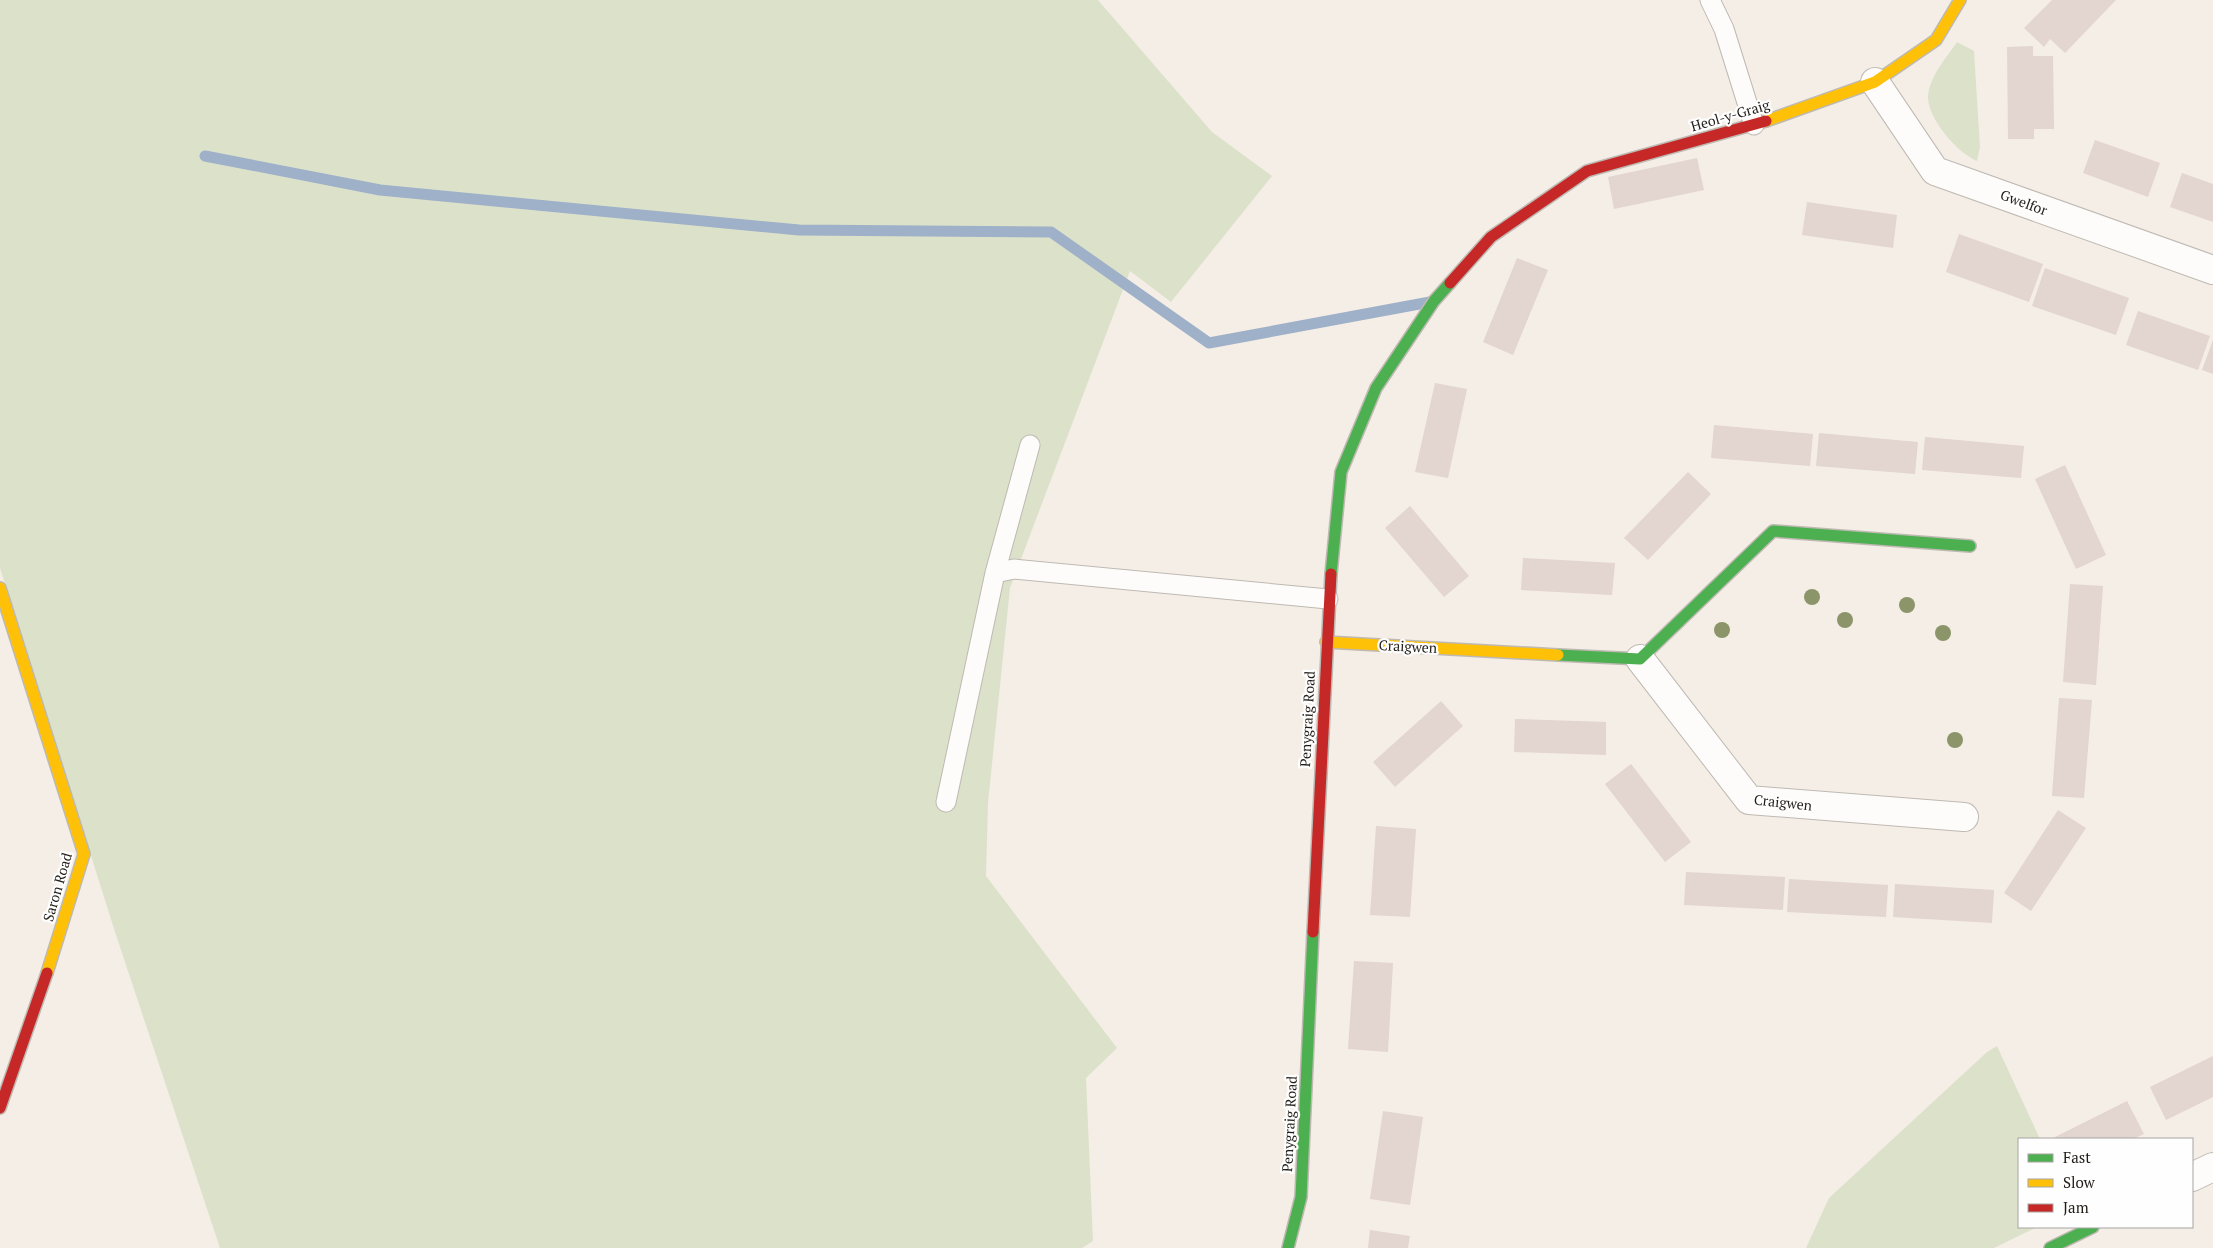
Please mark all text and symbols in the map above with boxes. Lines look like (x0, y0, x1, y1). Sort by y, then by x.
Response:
street label: Heol-y-Graig (1688, 94, 1772, 135)
street label: Gwelfor (1998, 185, 2051, 219)
street label: Craigwen (1378, 635, 1438, 657)
street label: Penygraig Road (1295, 670, 1319, 767)
street label: Craigwen (1753, 789, 1814, 815)
street label: Saron Road (38, 850, 76, 924)
street label: Penygraig Road (1277, 1075, 1301, 1172)
legend (2018, 1138, 2193, 1228)
text: Fast (2063, 1147, 2091, 1167)
text: Slow (2063, 1172, 2096, 1192)
text: Jam (2063, 1197, 2089, 1217)

